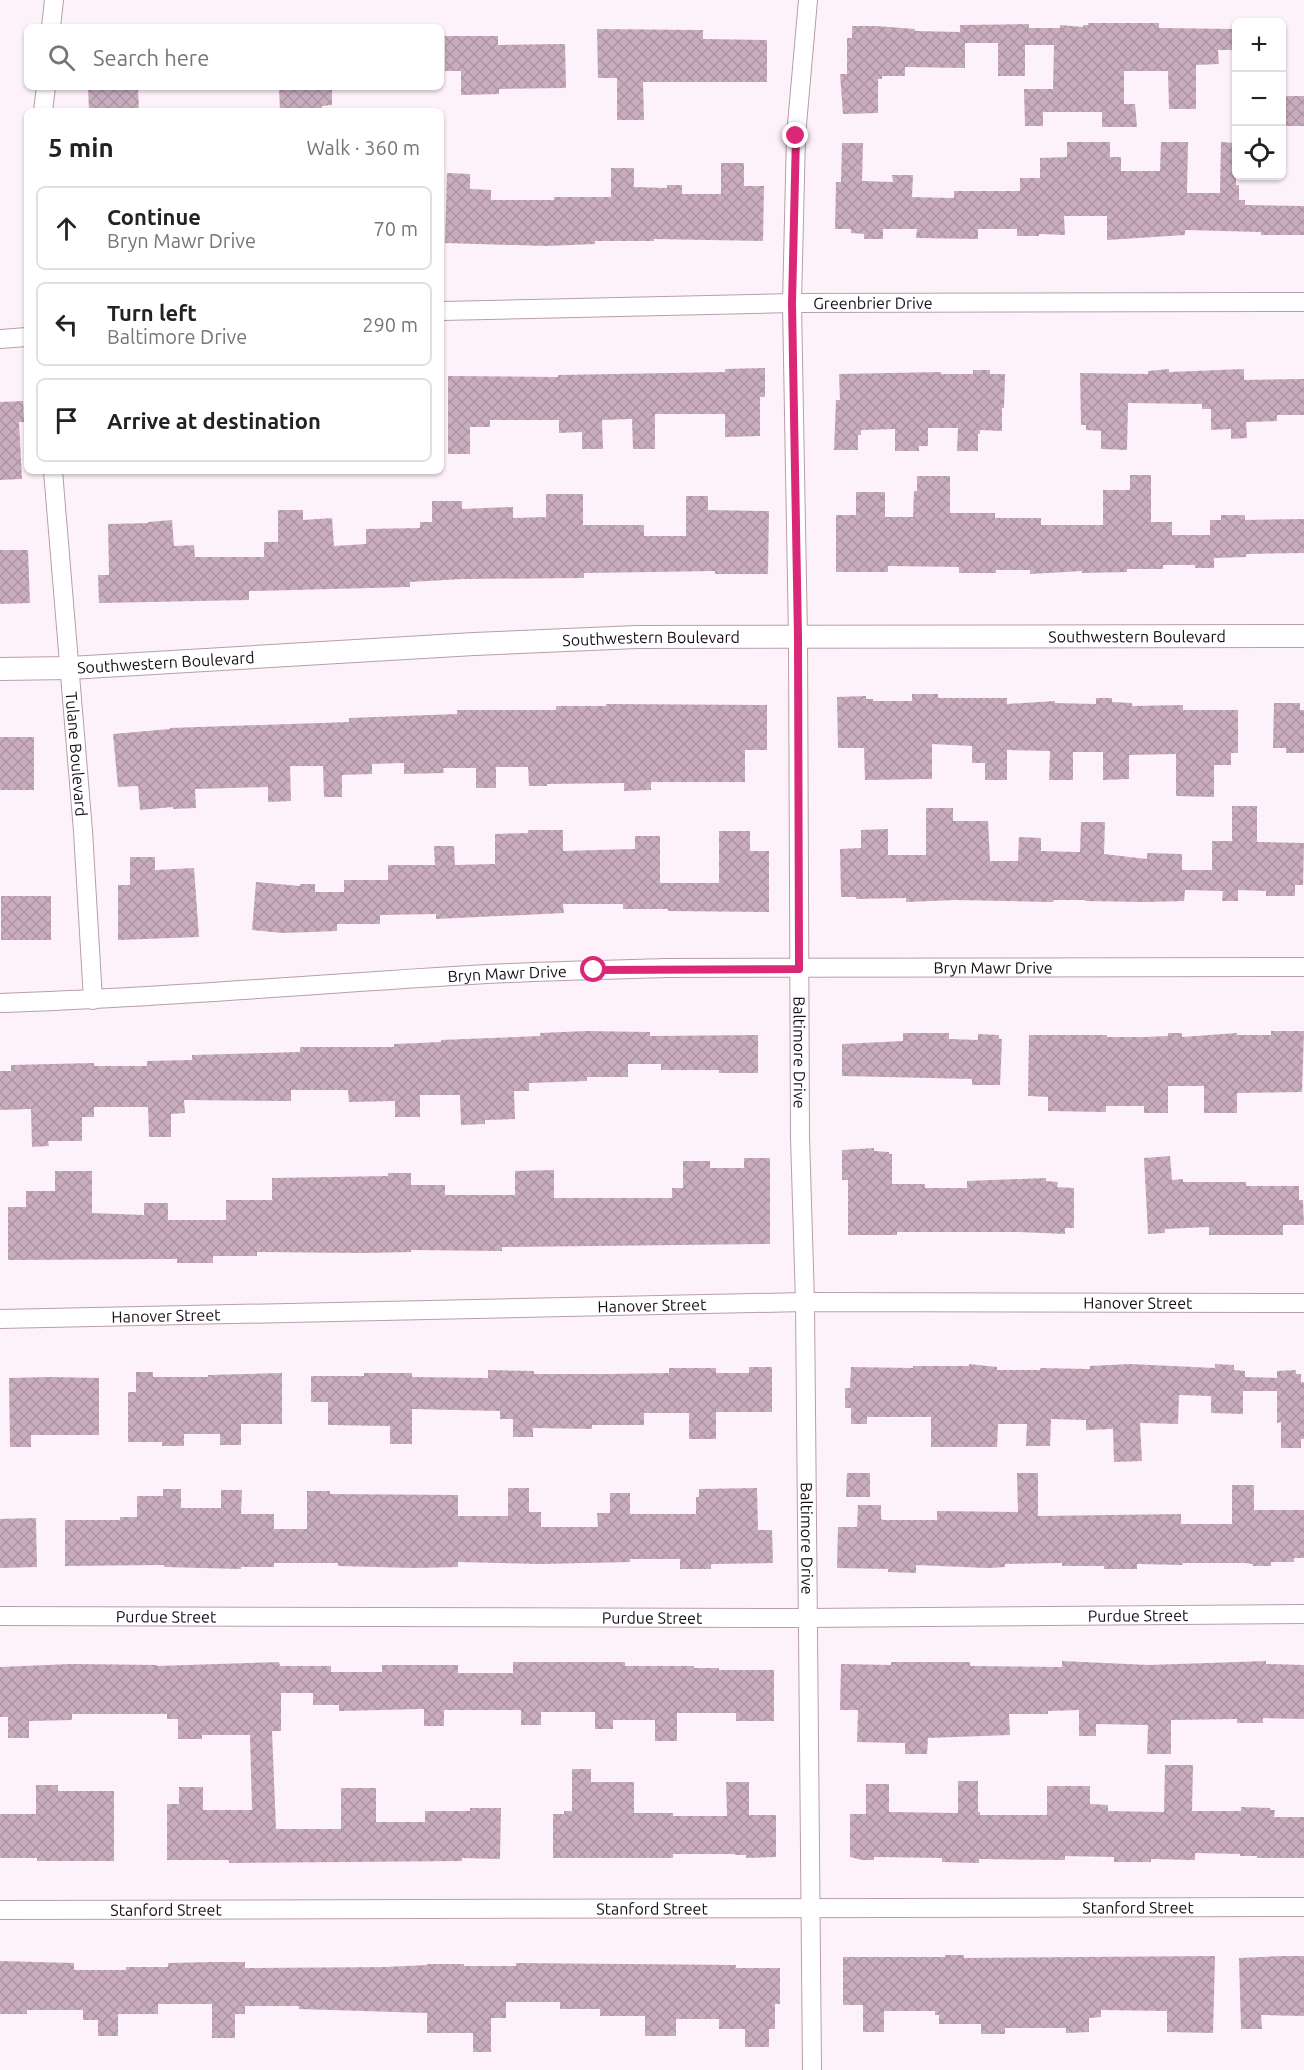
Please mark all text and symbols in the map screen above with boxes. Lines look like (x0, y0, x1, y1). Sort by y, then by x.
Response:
map controls (1232, 18, 1286, 180)
button: + (1232, 18, 1286, 72)
search box (24, 24, 444, 90)
icon: search (45, 41, 78, 74)
text: Search here (93, 45, 209, 70)
button: − (1232, 72, 1286, 126)
route end (782, 122, 808, 148)
button: locate (1232, 126, 1286, 180)
text: 5 min (48, 133, 114, 162)
text: Walk · 360 m (307, 136, 420, 159)
text: Continue (107, 204, 201, 229)
icon: ahead (50, 212, 83, 245)
text: 70 m (374, 217, 418, 240)
text: Bryn Mawr Drive (107, 229, 256, 252)
street label: Greenbrier Drive (813, 294, 933, 312)
text: Turn left (107, 300, 197, 325)
icon: left (50, 308, 83, 341)
text: 290 m (362, 313, 418, 336)
text: Baltimore Drive (107, 325, 247, 348)
icon: arrive (50, 404, 83, 437)
text: Arrive at destination (107, 408, 321, 433)
street label: Southwestern Boulevard (1048, 627, 1226, 645)
street label: Southwestern Boulevard (562, 628, 740, 649)
street label: Southwestern Boulevard (77, 648, 255, 677)
street label: Tulane Boulevard (62, 691, 91, 817)
route start (580, 956, 606, 982)
street label: Bryn Mawr Drive (933, 958, 1053, 977)
street label: Bryn Mawr Drive (447, 962, 567, 985)
street label: Baltimore Drive (790, 996, 809, 1109)
street label: Hanover Street (1083, 1294, 1193, 1312)
street label: Hanover Street (597, 1295, 707, 1315)
street label: Hanover Street (111, 1305, 221, 1326)
street label: Baltimore Drive (798, 1482, 817, 1595)
street label: Purdue Street (1088, 1606, 1189, 1625)
street label: Purdue Street (116, 1607, 217, 1626)
street label: Purdue Street (602, 1608, 703, 1627)
street label: Stanford Street (1082, 1898, 1194, 1917)
street label: Stanford Street (596, 1899, 708, 1918)
street label: Stanford Street (110, 1900, 222, 1919)

